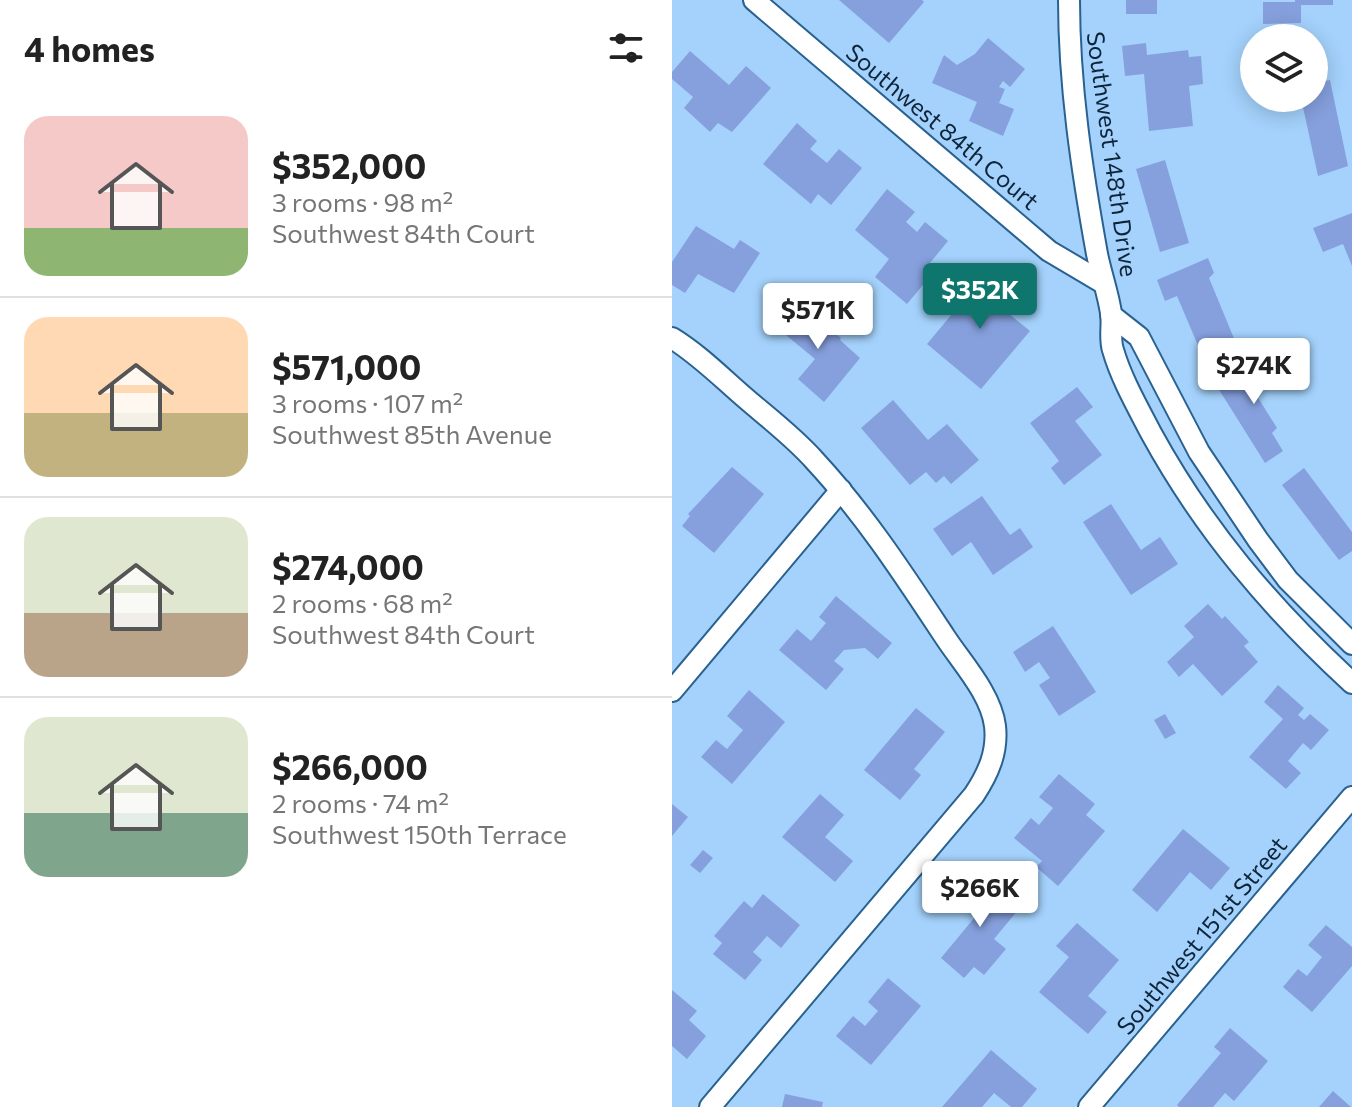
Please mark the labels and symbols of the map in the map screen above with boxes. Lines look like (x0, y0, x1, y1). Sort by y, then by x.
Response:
street label: Southwest 148th Drive (1081, 30, 1145, 278)
street label: Southwest 84th Court (841, 37, 1045, 215)
pin: $352K (924, 263, 1036, 331)
pin: $571K (762, 283, 874, 351)
pin: $274K (1198, 338, 1310, 406)
street label: Southwest 151st Street (1110, 830, 1292, 1040)
pin: $266K (924, 861, 1036, 929)

